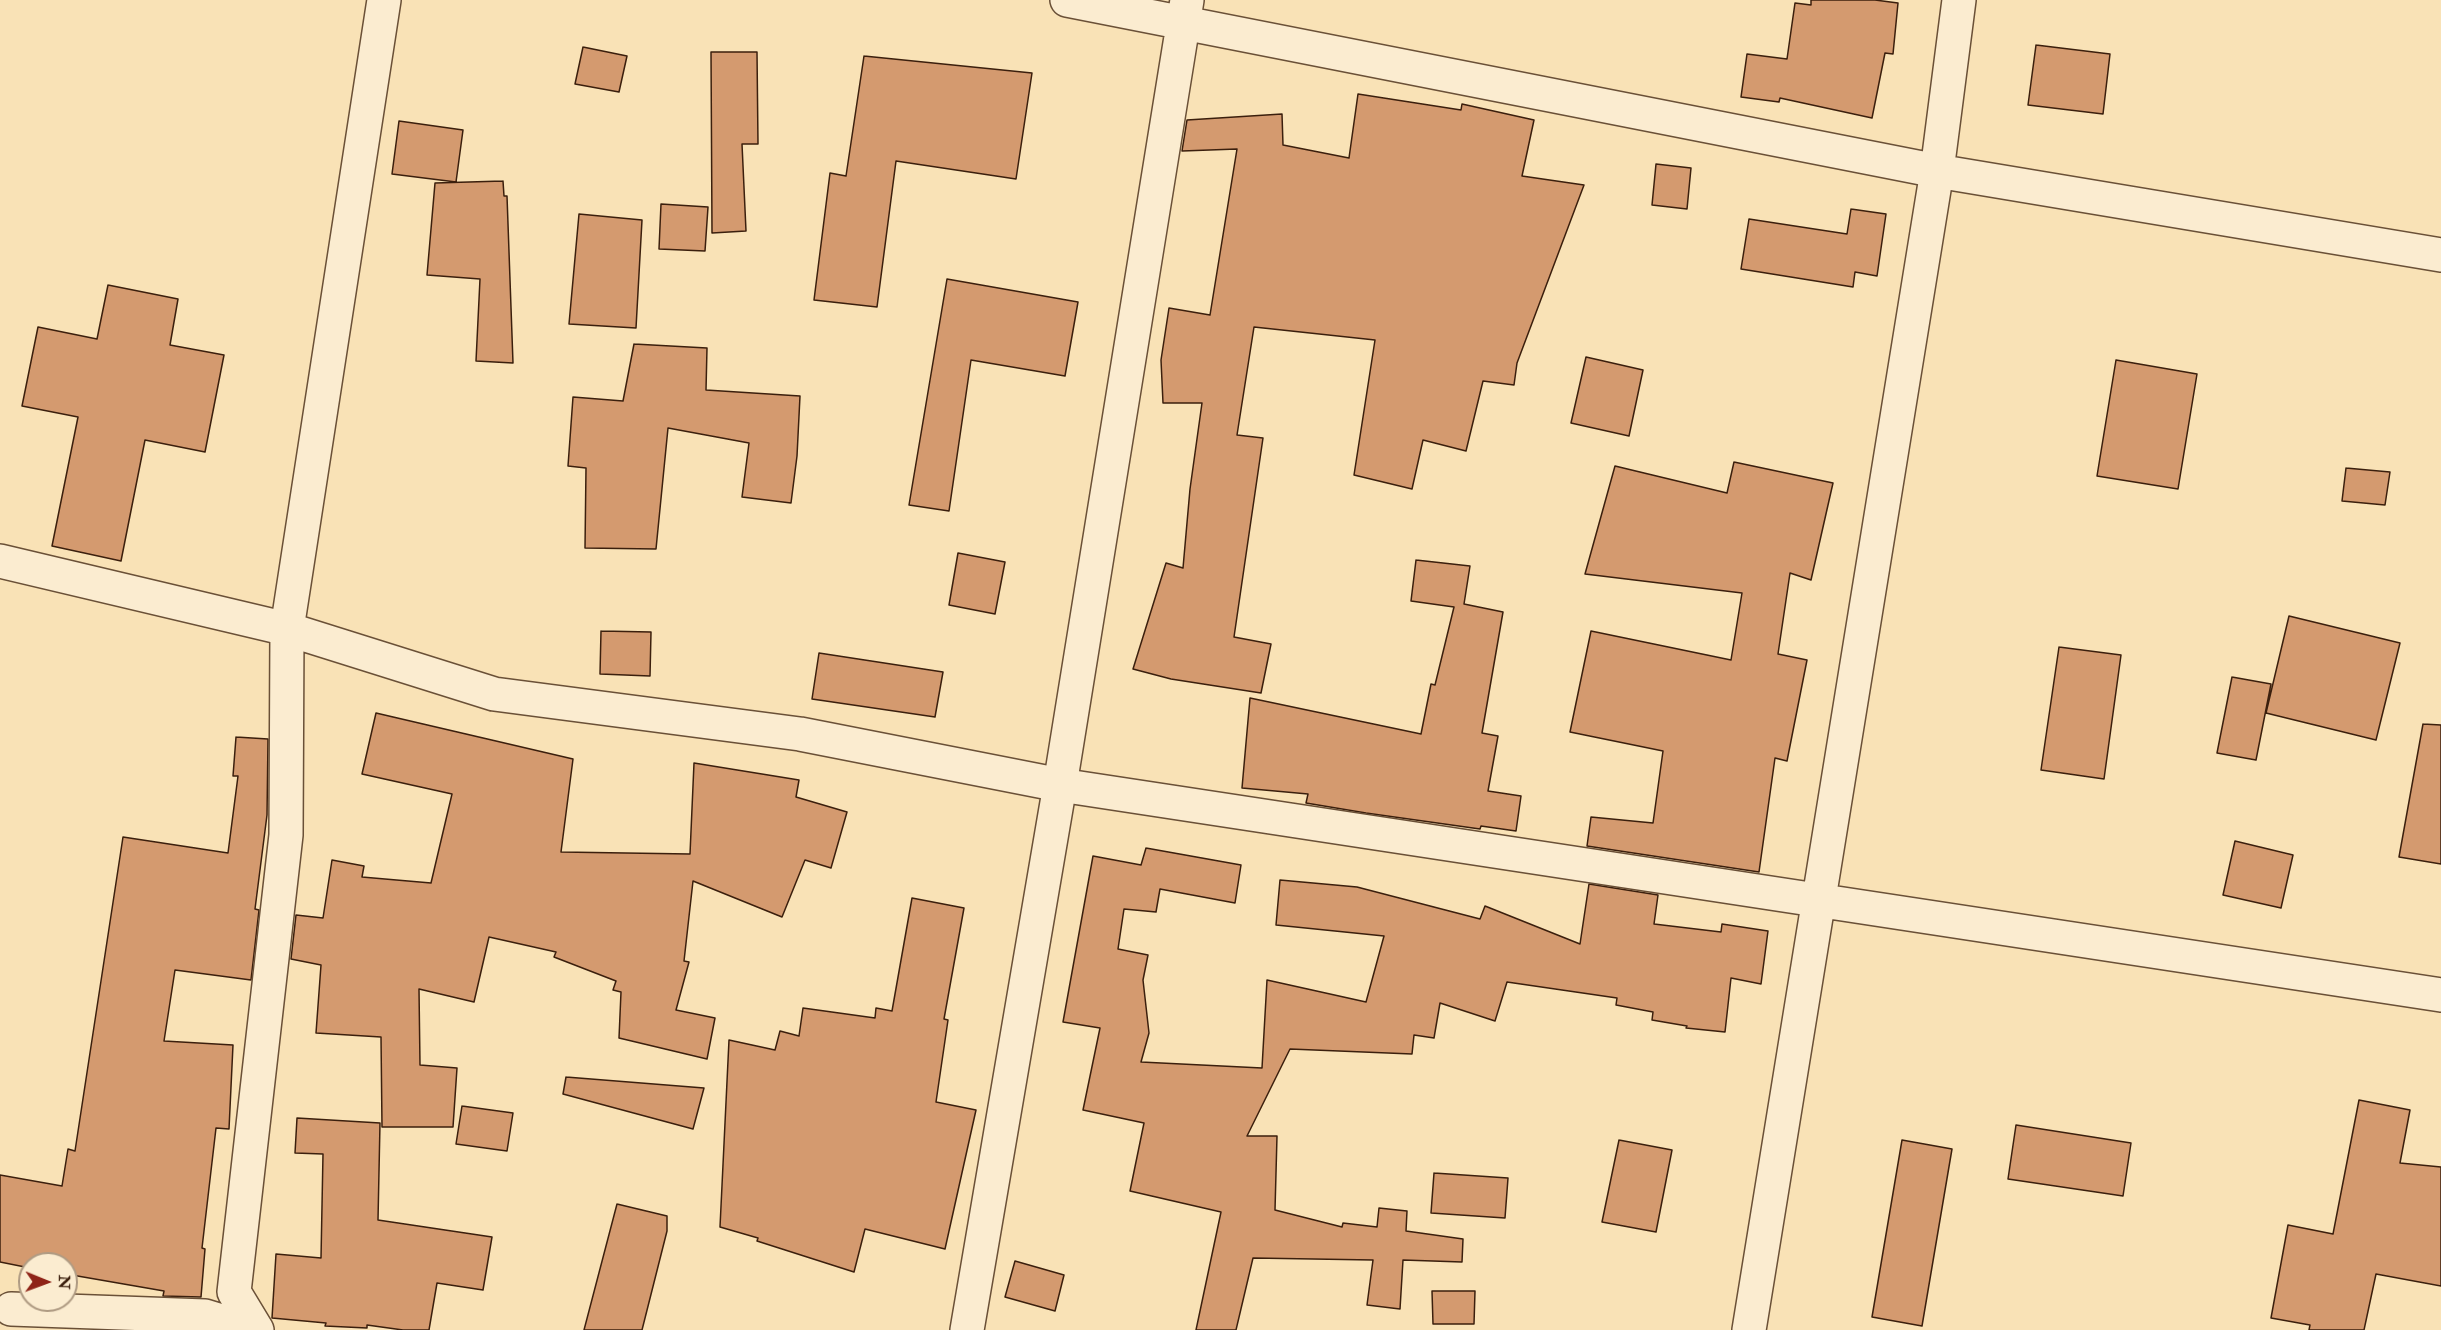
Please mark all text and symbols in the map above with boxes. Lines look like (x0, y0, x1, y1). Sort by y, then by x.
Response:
north arrow (18, 1252, 78, 1312)
text: N (54, 1275, 74, 1290)

